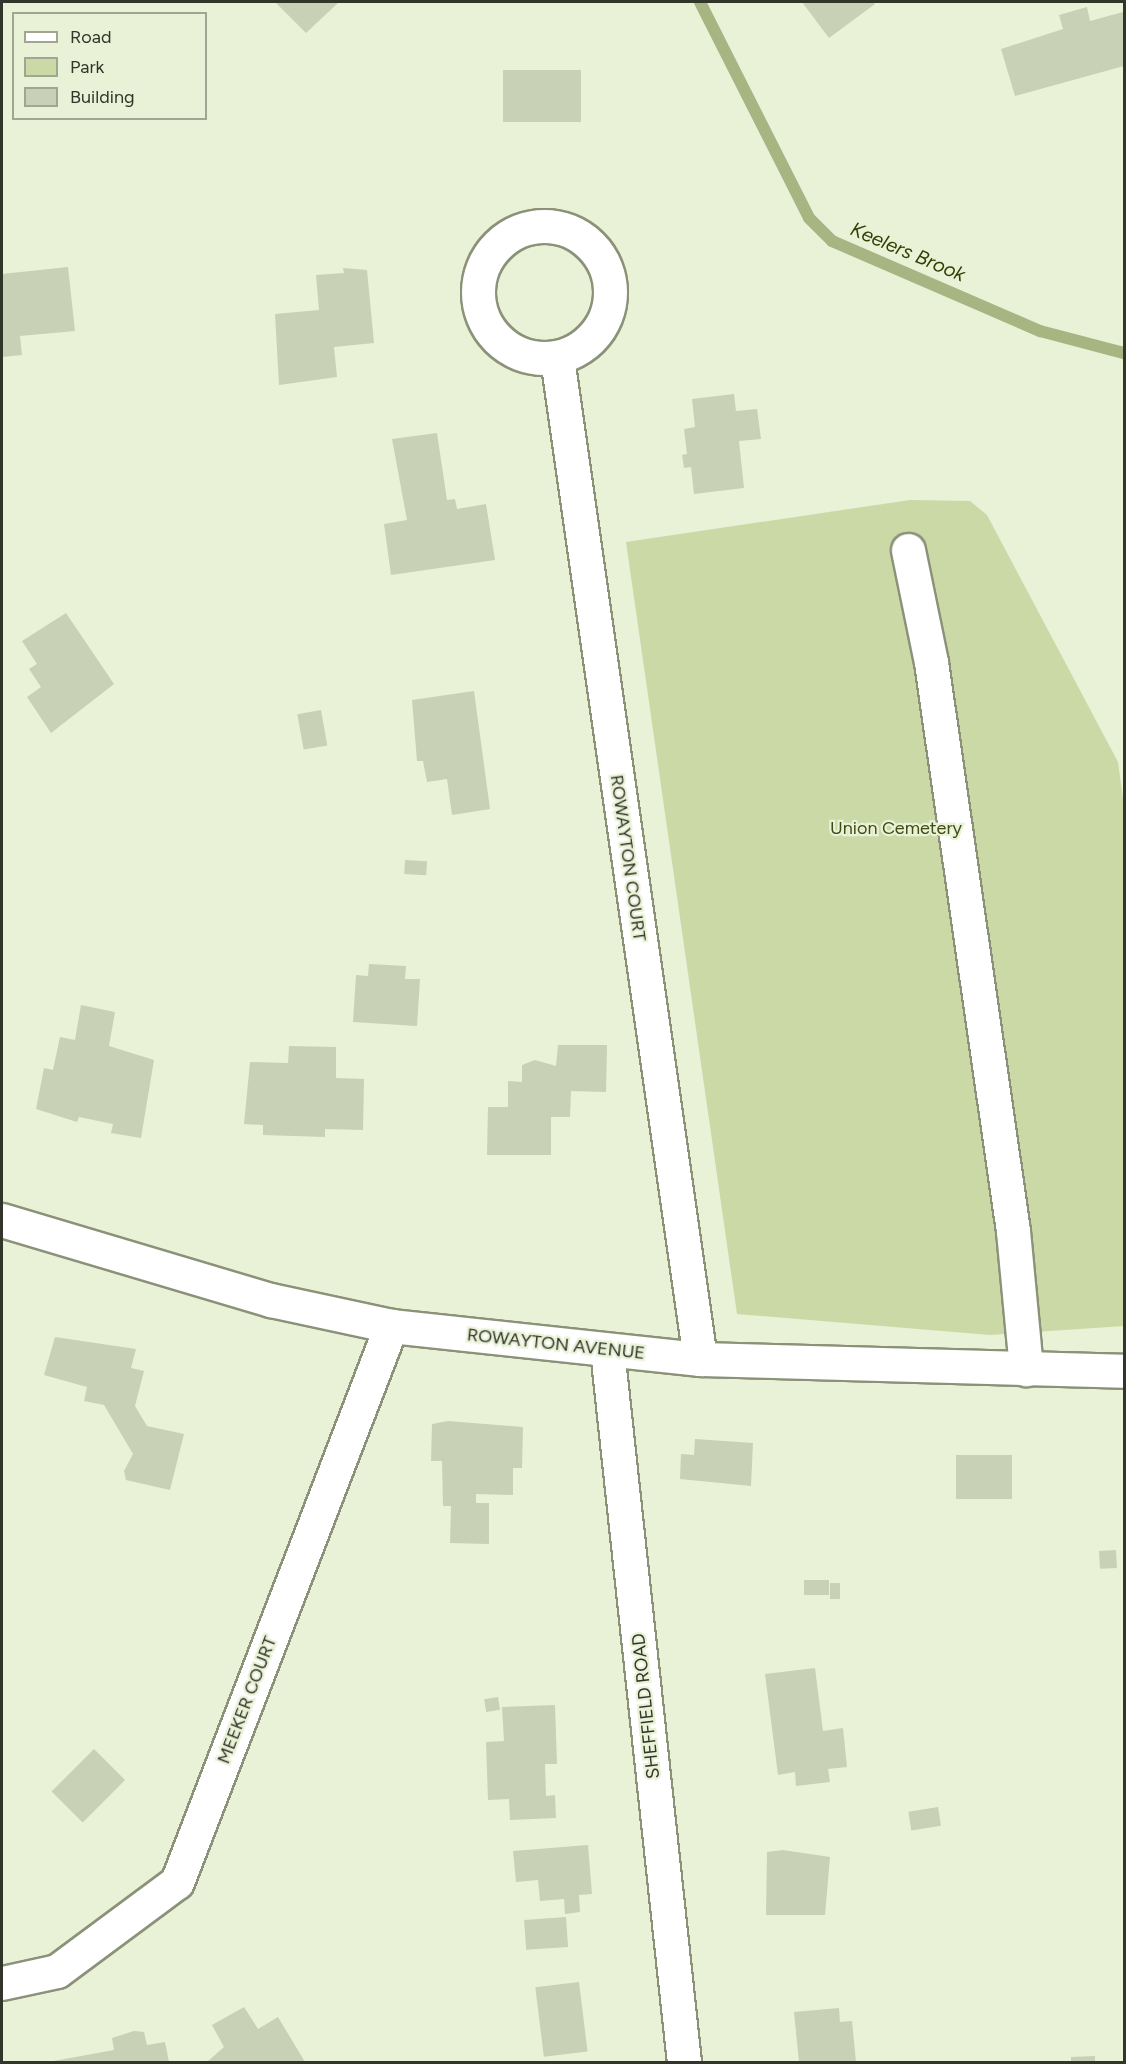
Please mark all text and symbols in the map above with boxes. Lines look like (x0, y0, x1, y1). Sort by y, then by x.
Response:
legend (12, 12, 207, 120)
text: Road (70, 26, 111, 48)
text: Park (70, 56, 104, 78)
text: Building (70, 86, 135, 108)
water label: Keelers Brook (847, 217, 969, 287)
street label: ROWAYTON COURT (606, 773, 650, 943)
park label: Union Cemetery (830, 817, 962, 839)
street label: ROWAYTON AVENUE (466, 1324, 646, 1364)
street label: SHEFFIELD ROAD (628, 1632, 664, 1780)
street label: MEEKER COURT (213, 1633, 281, 1767)

